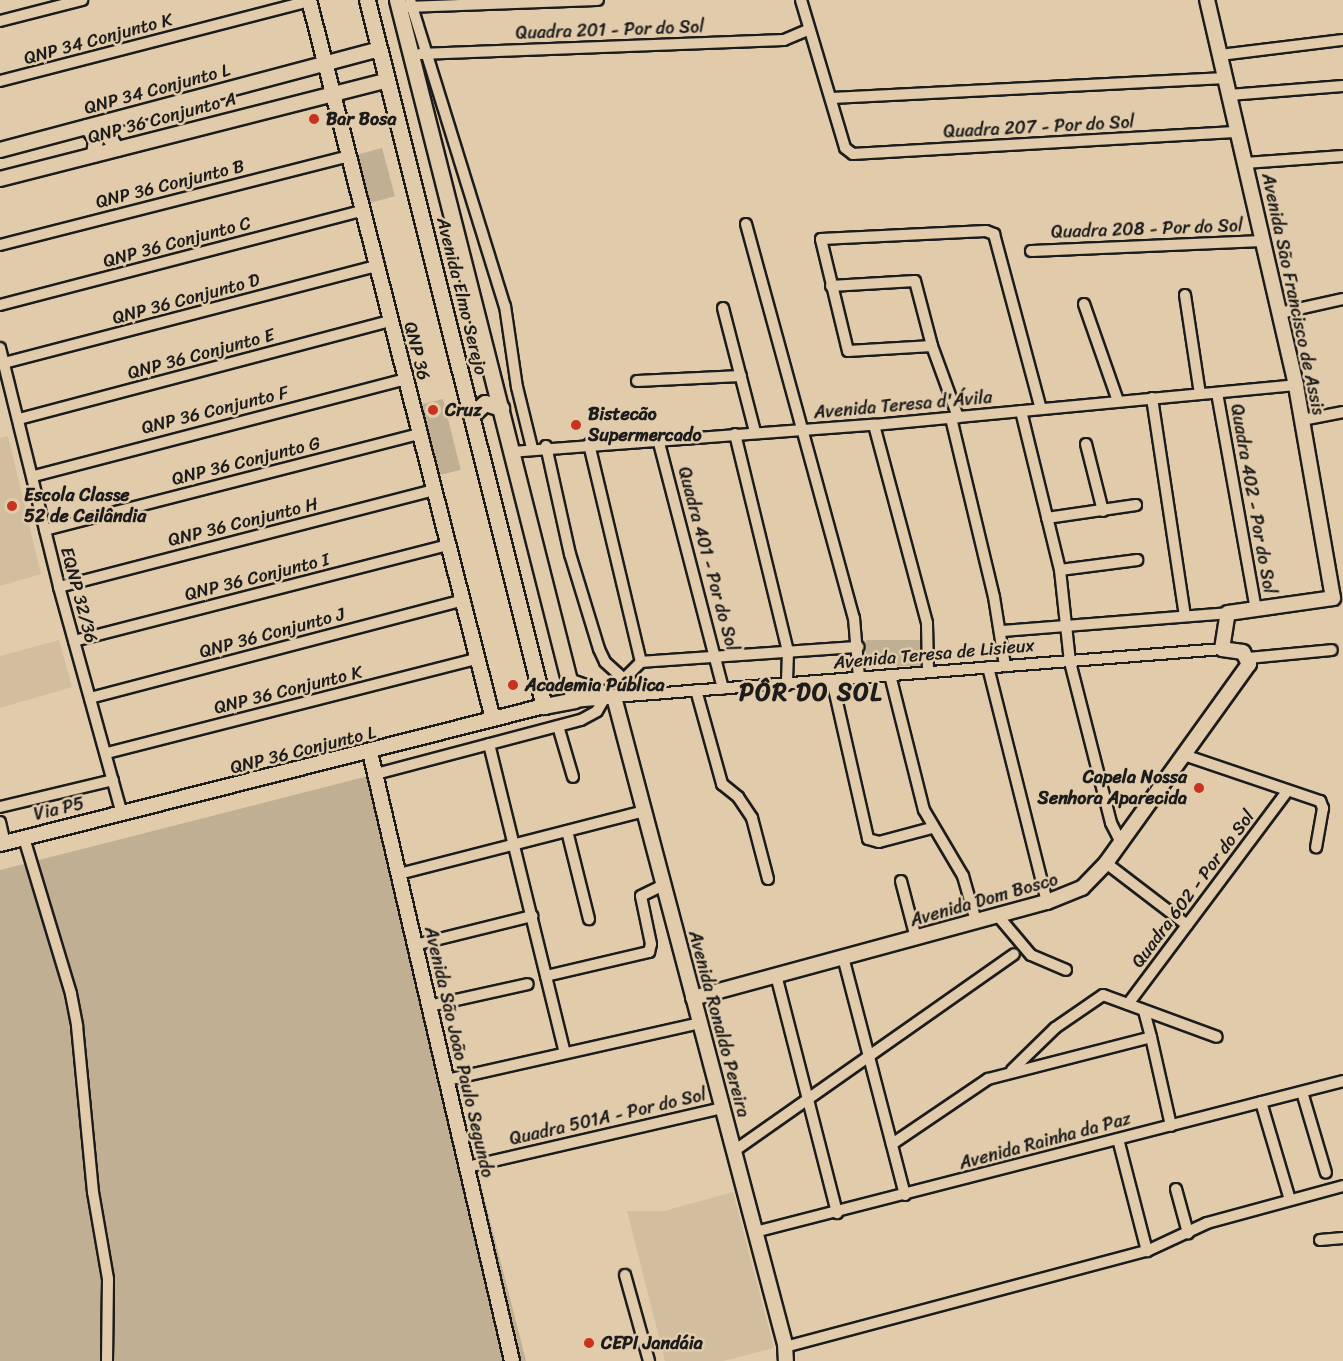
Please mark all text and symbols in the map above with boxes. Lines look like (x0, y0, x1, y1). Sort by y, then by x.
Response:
street label: QNP 34 Conjunto K (21, 9, 175, 69)
street label: Quadra 201 - Por do Sol (515, 16, 705, 44)
street label: QNP 34 Conjunto L (82, 59, 232, 119)
street label: QNP 36 Conjunto A (85, 88, 239, 148)
place label: Bar Bosa (326, 108, 396, 130)
street label: Quadra 207 - Por do Sol (943, 111, 1135, 143)
marker: Bar Bosa (307, 112, 321, 126)
street label: QNP 36 Conjunto B (94, 155, 246, 213)
street label: Avenida São Francisco de Assis (1257, 171, 1329, 417)
street label: QNP 36 Conjunto C (101, 212, 253, 272)
street label: Avenida Elmo Serejo (432, 215, 492, 377)
street label: Quadra 208 - Por do Sol (1051, 215, 1243, 243)
street label: QNP 36 Conjunto D (110, 269, 262, 329)
street label: QNP 36 (399, 320, 435, 382)
street label: QNP 36 Conjunto E (125, 324, 277, 384)
street label: QNP 36 Conjunto F (139, 381, 291, 439)
street label: Avenida Teresa d'Ávila (813, 386, 993, 424)
place label: Cruz (445, 399, 482, 421)
street label: Quadra 402 - Por do Sol (1226, 402, 1280, 596)
marker: Cruz (426, 403, 440, 417)
place label: Bistecão Supermercado (588, 404, 702, 446)
marker: Bistecão Supermercado (569, 418, 583, 432)
street label: QNP 36 Conjunto G (170, 432, 322, 490)
street label: Quadra 401 - Por do Sol (673, 464, 743, 654)
place label: Escola Classe 52 de Ceilândia (24, 485, 146, 528)
street label: QNP 36 Conjunto H (166, 493, 320, 551)
marker: Escola Classe 52 de Ceilândia (5, 499, 19, 513)
street label: EQNP 32/36 (56, 545, 102, 645)
street label: QNP 36 Conjunto I (183, 549, 331, 605)
street label: QNP 36 Conjunto J (197, 603, 347, 663)
street label: Avenida Teresa de Lisieux (833, 634, 1035, 674)
street label: QNP 36 Conjunto K (212, 661, 364, 719)
place label: Academia Pública (525, 674, 665, 696)
marker: Academia Pública (506, 678, 520, 692)
district label: PÔR DO SOL (739, 679, 883, 707)
street label: QNP 36 Conjunto L (228, 721, 378, 779)
place label: Capela Nossa Senhora Aparecida (1038, 767, 1187, 810)
marker: Capela Nossa Senhora Aparecida (1192, 781, 1206, 795)
street label: Via P5 (32, 793, 86, 825)
street label: Quadra 602 - Por do Sol (1127, 806, 1259, 972)
street label: Avenida Dom Bosco (908, 869, 1060, 931)
street label: Avenida São João Paulo Segundo (419, 924, 499, 1180)
street label: Avenida Ronaldo Pereira (684, 928, 754, 1120)
street label: Quadra 501A - Por do Sol (507, 1084, 709, 1150)
street label: Avenida Rainha da Paz (957, 1108, 1133, 1174)
place label: CEPI Jandáia (601, 1332, 703, 1354)
marker: CEPI Jandáia (582, 1336, 596, 1350)

